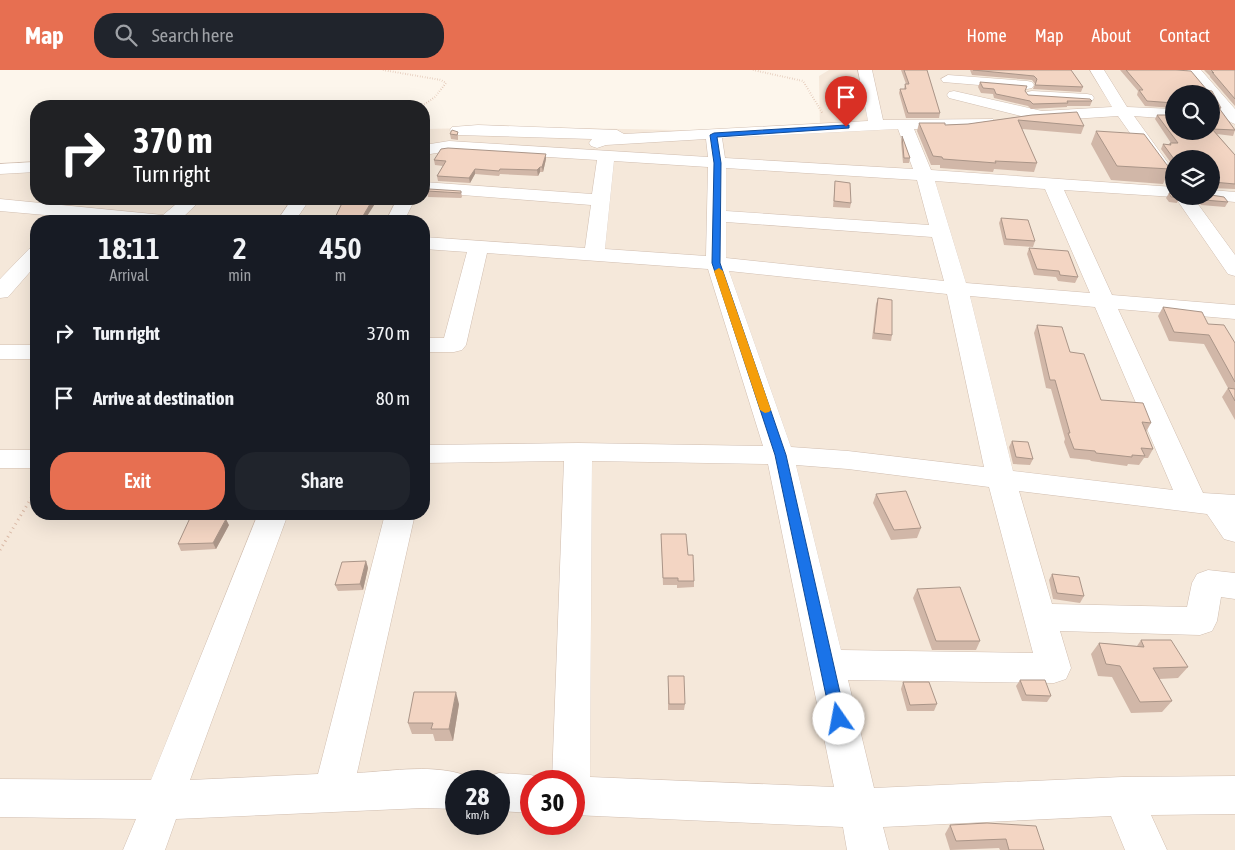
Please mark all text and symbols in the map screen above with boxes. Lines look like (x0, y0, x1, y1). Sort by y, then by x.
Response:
search box (94, 13, 444, 58)
icon: search (112, 21, 140, 49)
text: Map (25, 22, 64, 49)
text: Search here (152, 24, 234, 46)
text: Home (967, 25, 1007, 46)
text: Map (1035, 25, 1064, 46)
text: About (1092, 25, 1131, 46)
text: Contact (1159, 25, 1210, 46)
pin (825, 76, 867, 127)
icon: arrive (832, 83, 860, 111)
map controls (1165, 85, 1220, 205)
button: search (1165, 85, 1220, 140)
icon: right (50, 120, 115, 185)
text: 370 m (133, 120, 212, 160)
button: layers (1165, 150, 1220, 205)
text: Turn right (133, 161, 210, 187)
text: 18:11 (98, 231, 160, 265)
text: 2 (233, 231, 247, 265)
text: 450 (319, 231, 362, 265)
text: Arrival (110, 266, 149, 284)
text: min (228, 266, 251, 284)
text: m (335, 266, 346, 284)
icon: right (50, 319, 78, 347)
text: Turn right (93, 322, 160, 344)
text: 370 m (367, 322, 410, 344)
icon: arrive (50, 384, 78, 412)
text: Arrive at destination (93, 387, 234, 409)
text: 80 m (376, 387, 410, 409)
button: Exit (50, 452, 225, 510)
button: Share (235, 452, 410, 510)
position arrow (812, 692, 864, 744)
speed limit sign: 30 (520, 770, 585, 835)
text: 28 (466, 782, 489, 810)
text: km/h (466, 808, 489, 822)

